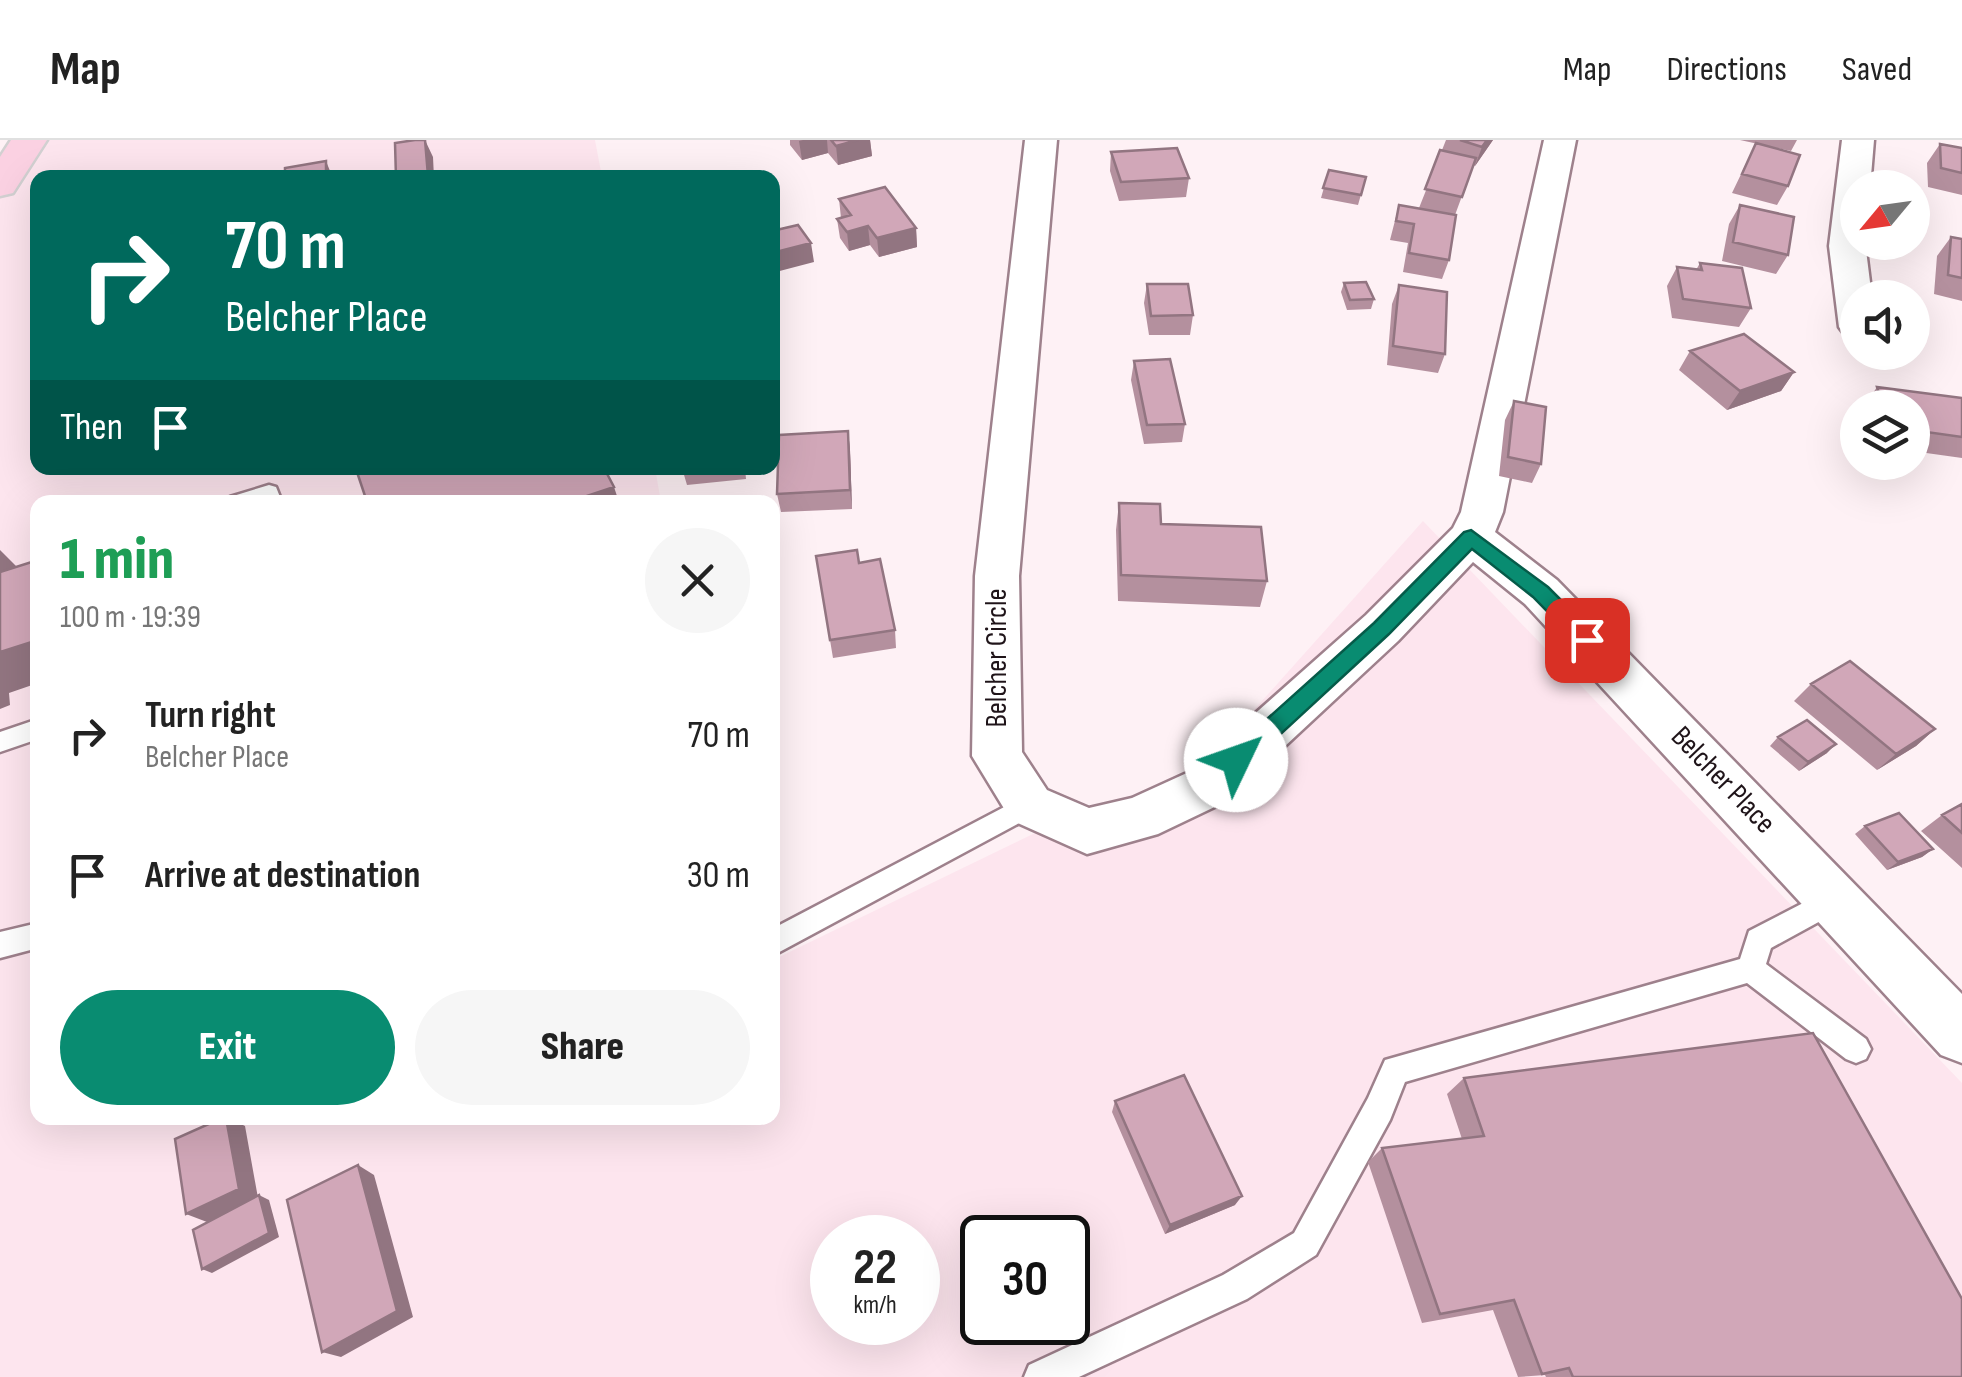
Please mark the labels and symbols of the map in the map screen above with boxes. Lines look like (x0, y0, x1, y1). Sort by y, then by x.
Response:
north arrow (1840, 170, 1930, 260)
street label: Belcher Circle (979, 588, 1015, 728)
pin (1545, 598, 1630, 683)
position arrow (1184, 708, 1288, 812)
street label: Belcher Place (1663, 719, 1783, 841)
speed limit sign: 30 (960, 1215, 1090, 1345)

